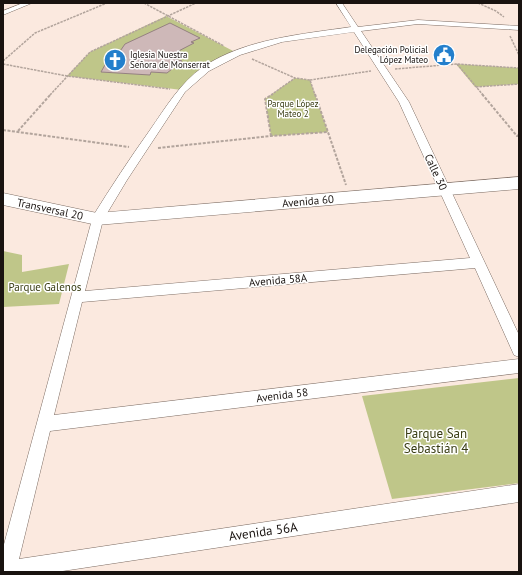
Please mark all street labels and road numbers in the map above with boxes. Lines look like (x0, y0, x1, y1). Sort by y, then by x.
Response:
street label: Calle 30 (422, 152, 450, 192)
street label: Avenida 60 (281, 192, 335, 210)
street label: Transversal 20 (16, 195, 84, 223)
street label: Avenida 58A (248, 270, 308, 290)
street label: Avenida 58 (255, 385, 309, 405)
street label: Avenida 56A (228, 518, 299, 545)

